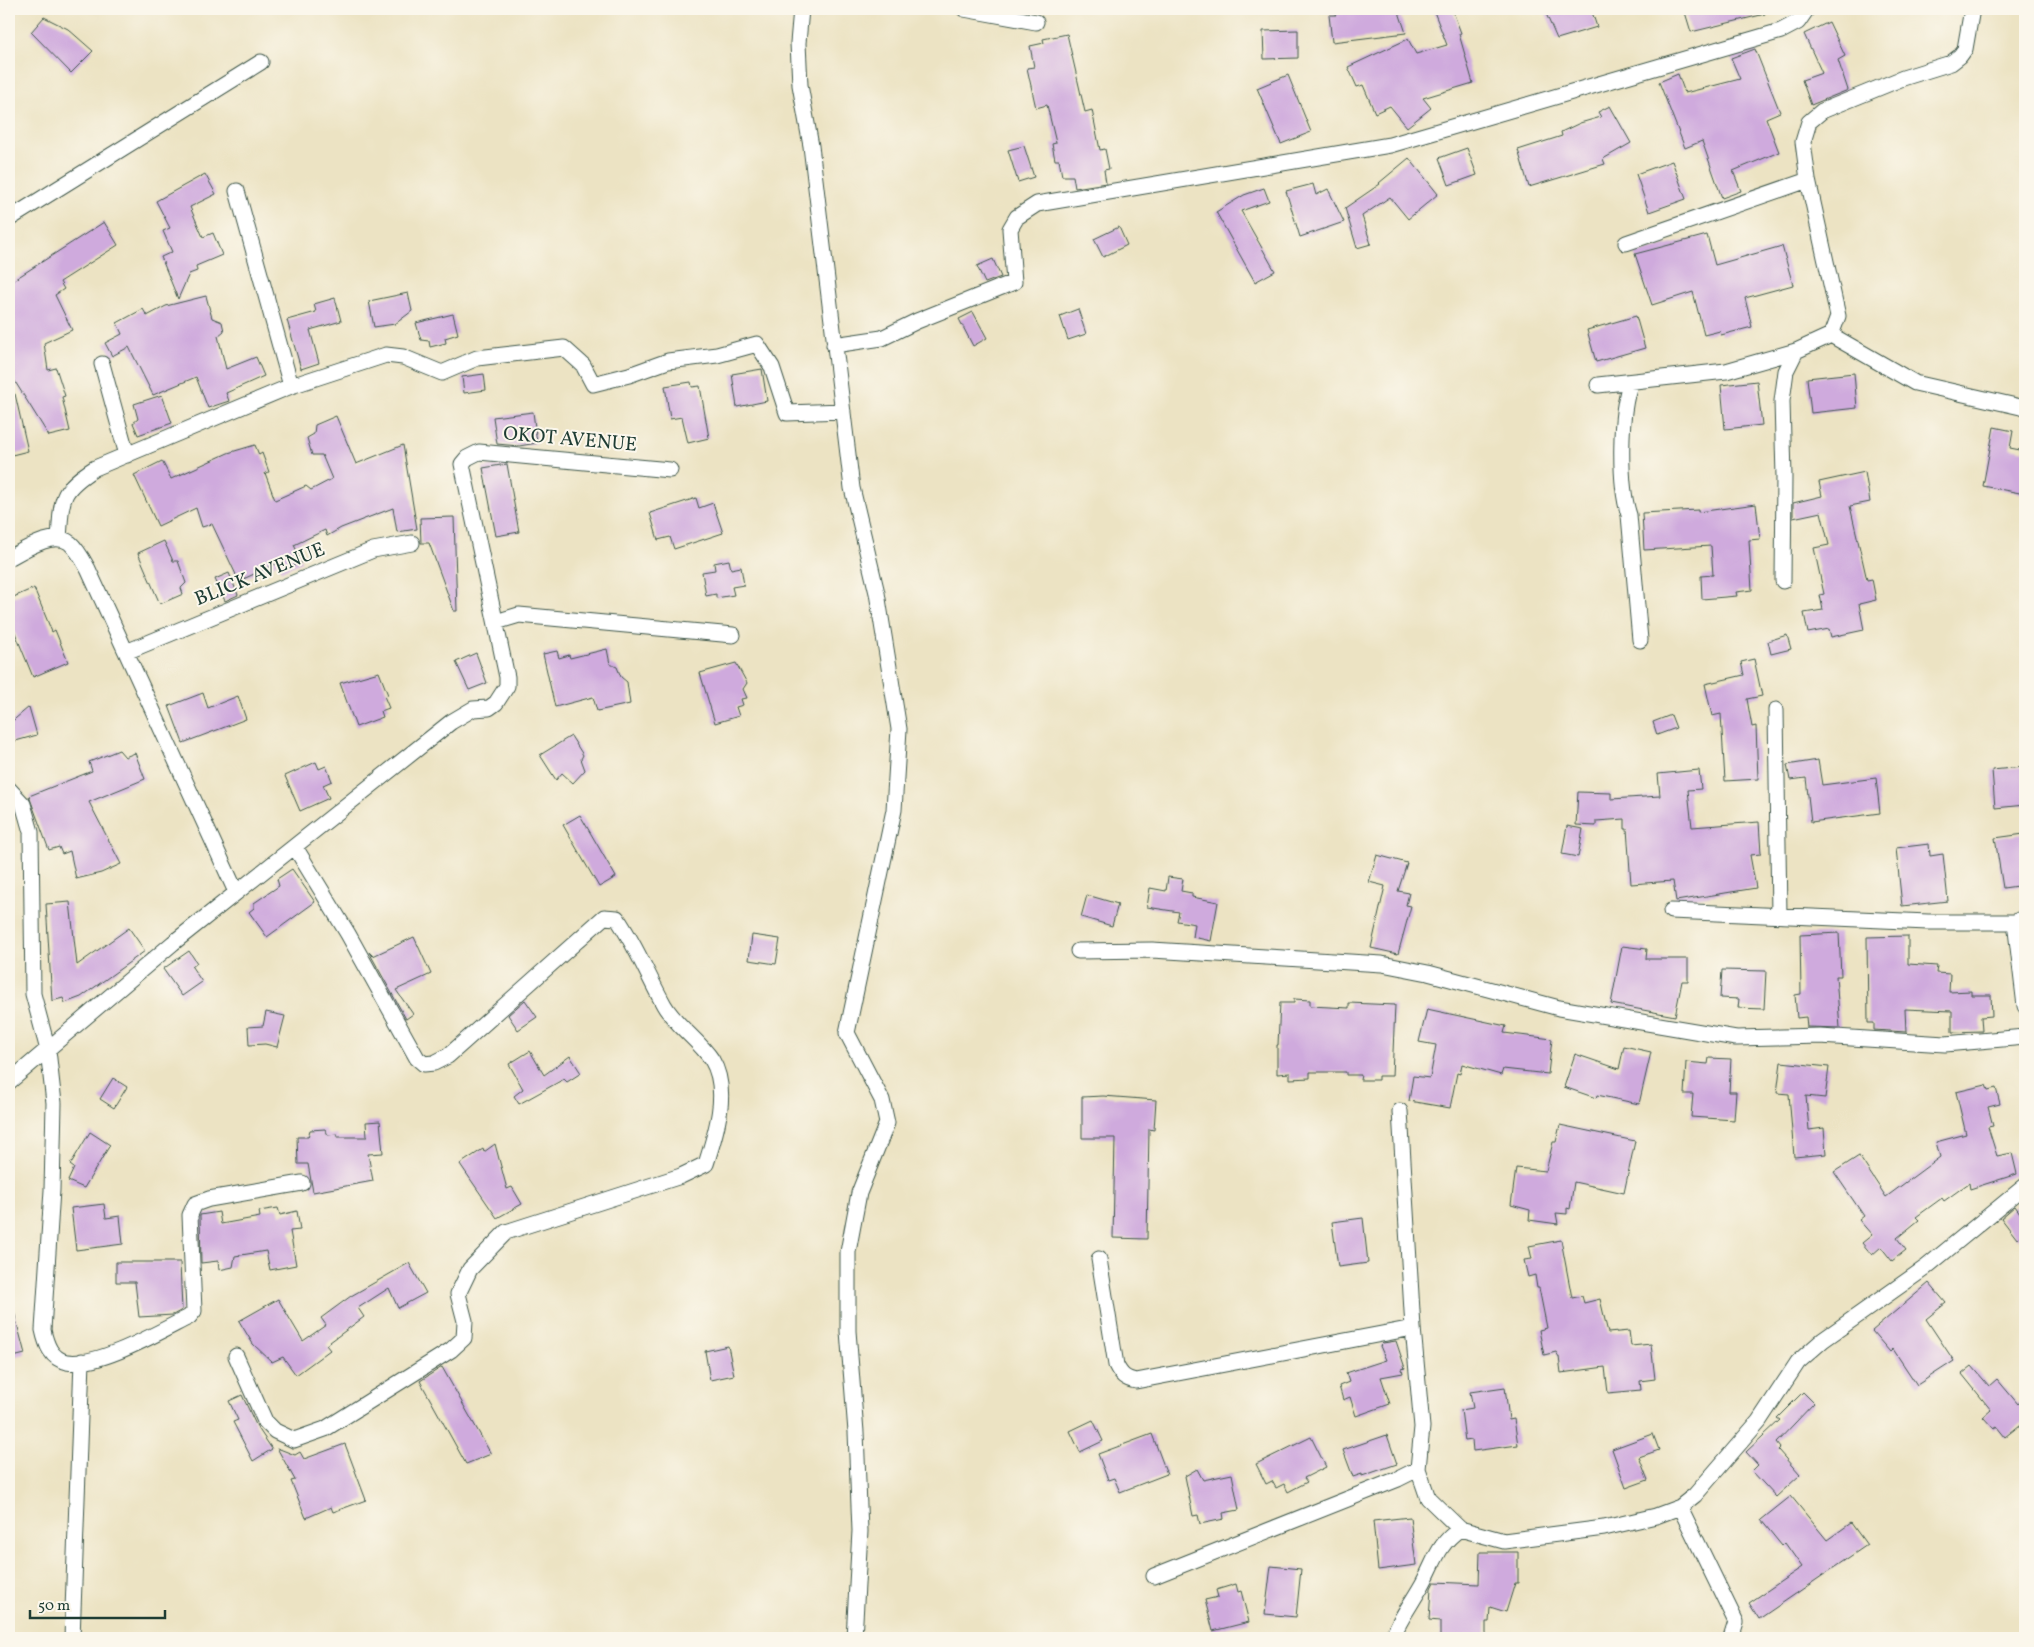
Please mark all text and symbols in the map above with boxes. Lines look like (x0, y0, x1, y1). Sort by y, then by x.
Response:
street label: OKOT AVENUE (502, 420, 638, 460)
street label: BLICK AVENUE (191, 536, 329, 614)
scale bar (30, 1587, 165, 1619)
text: 50 m (38, 1596, 70, 1617)

